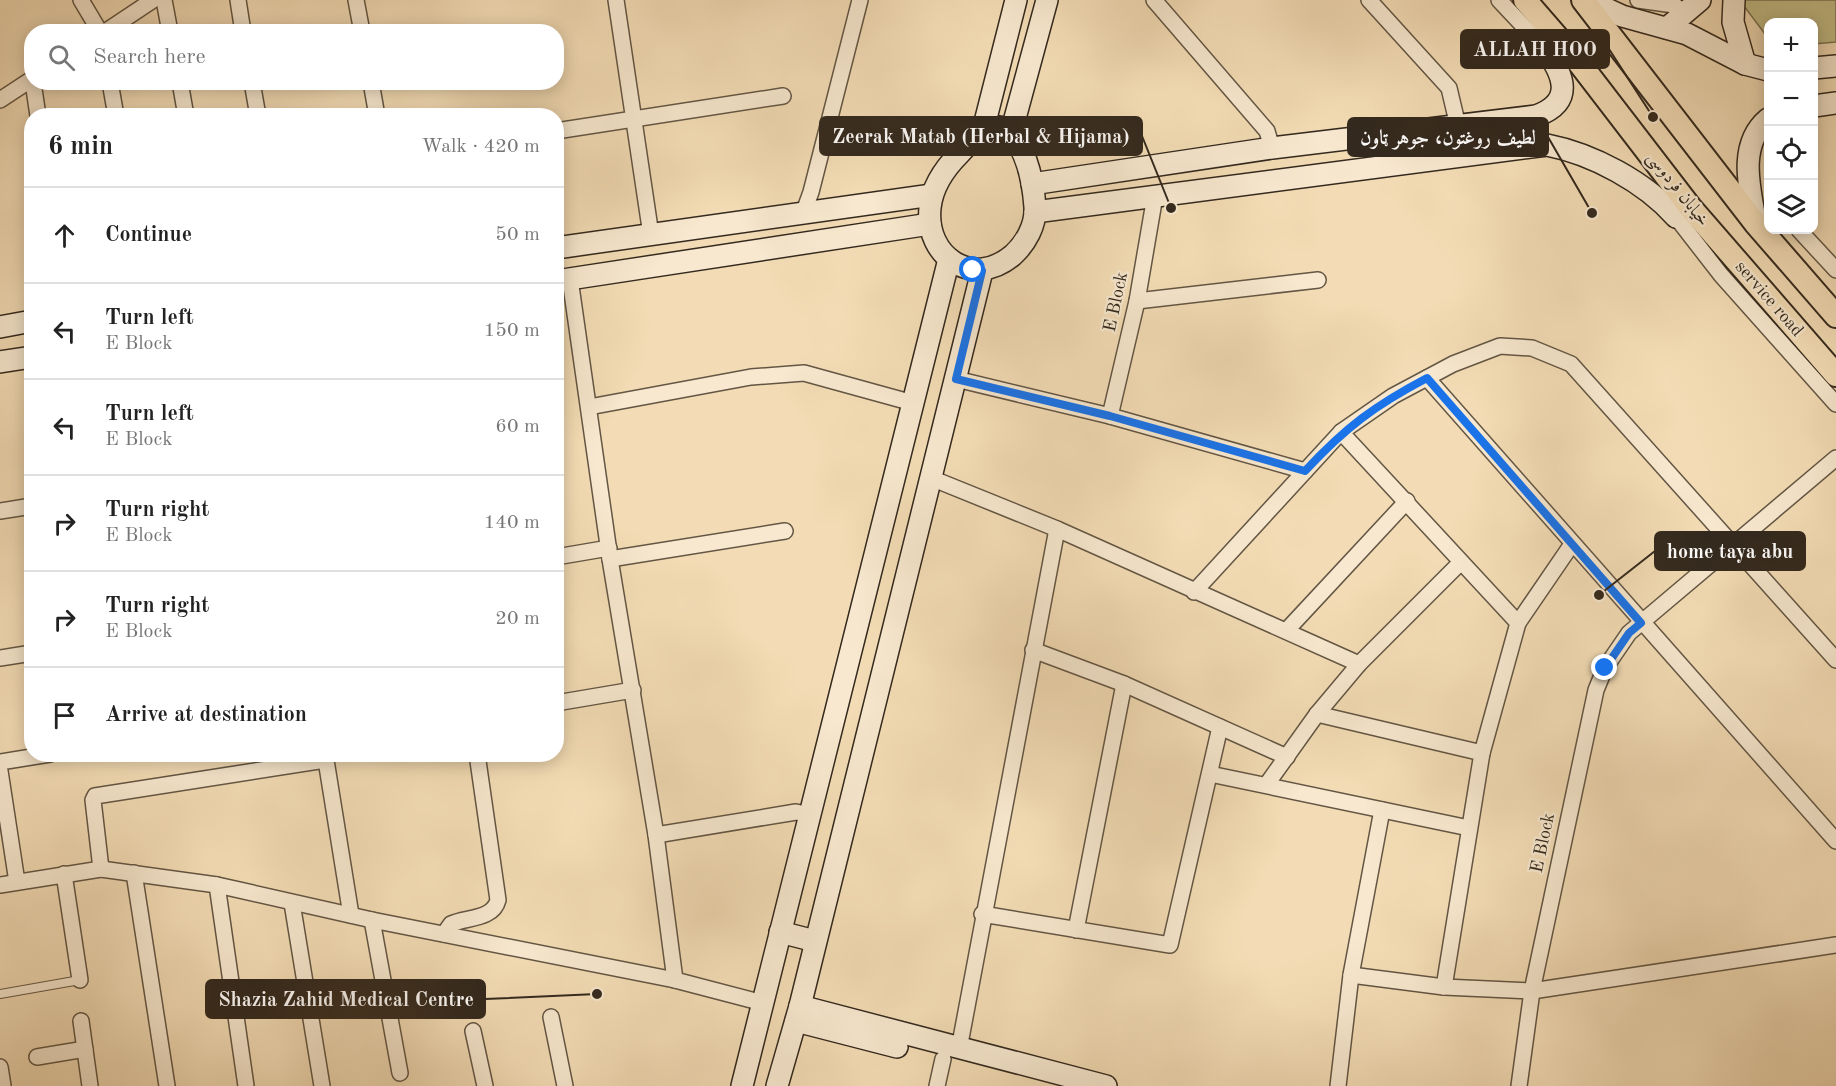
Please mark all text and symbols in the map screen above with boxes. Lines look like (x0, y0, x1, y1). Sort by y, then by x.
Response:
map controls (1764, 18, 1818, 234)
button: + (1764, 18, 1818, 72)
search box (24, 24, 564, 90)
callout: ALLAH HOO (1461, 30, 1609, 68)
icon: search (45, 41, 78, 74)
text: ALLAH HOO (1473, 41, 1597, 61)
text: Search here (93, 46, 206, 68)
button: − (1764, 72, 1818, 126)
callout: Zeerak Matab (Herbal & Hijama) (820, 117, 1142, 155)
callout: لطیف روغتون، جوهر ټاون (1348, 118, 1548, 156)
button: locate (1764, 126, 1818, 180)
text: Zeerak Matab (Herbal & Hijama) (832, 127, 1130, 148)
text: لطیف روغتون، جوهر ټاون (1360, 128, 1536, 150)
text: 6 min (48, 134, 113, 160)
text: Walk · 420 m (421, 137, 540, 157)
street label: خیابان فردوسی (1641, 148, 1713, 232)
button: layers (1764, 180, 1818, 234)
icon: ahead (48, 219, 81, 252)
text: Continue (105, 224, 192, 246)
text: 50 m (495, 225, 540, 245)
route start (959, 256, 985, 282)
street label: service road (1731, 258, 1807, 340)
street label: E Block (1101, 270, 1131, 334)
text: Turn left (105, 307, 194, 329)
icon: left (48, 315, 81, 348)
text: 150 m (484, 321, 540, 341)
text: E Block (105, 334, 173, 354)
text: Turn left (105, 403, 194, 425)
icon: left (48, 411, 81, 444)
text: 60 m (495, 417, 540, 437)
text: E Block (105, 430, 173, 450)
text: Turn right (105, 499, 209, 521)
icon: right (48, 507, 81, 540)
text: 140 m (484, 513, 540, 533)
text: E Block (105, 526, 173, 546)
callout: home taya abu (1655, 532, 1805, 570)
text: home taya abu (1667, 543, 1793, 563)
text: Turn right (105, 595, 209, 617)
icon: right (48, 603, 81, 636)
text: 20 m (495, 609, 540, 629)
text: E Block (105, 622, 173, 642)
route end (1591, 654, 1617, 680)
icon: arrive (48, 699, 81, 732)
text: Arrive at destination (105, 704, 307, 726)
street label: E Block (1528, 811, 1558, 875)
callout: Shazia Zahid Medical Centre (206, 980, 485, 1018)
text: Shazia Zahid Medical Centre (218, 991, 474, 1011)

